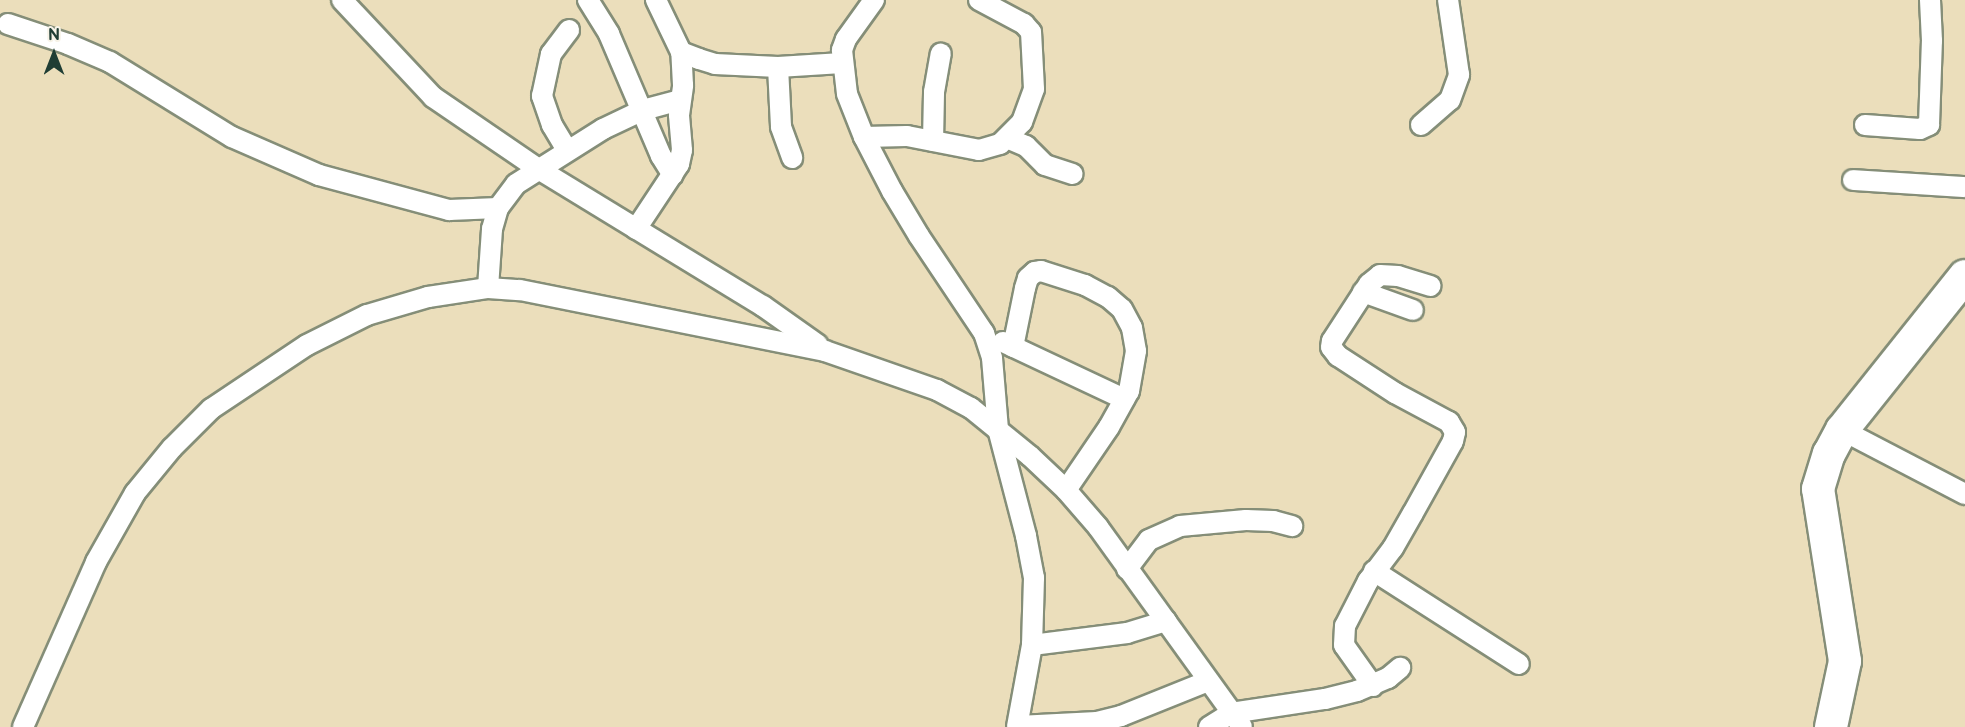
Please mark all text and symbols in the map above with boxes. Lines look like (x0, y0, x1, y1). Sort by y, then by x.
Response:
north arrow (24, 24, 84, 84)
text: N (48, 26, 60, 45)

